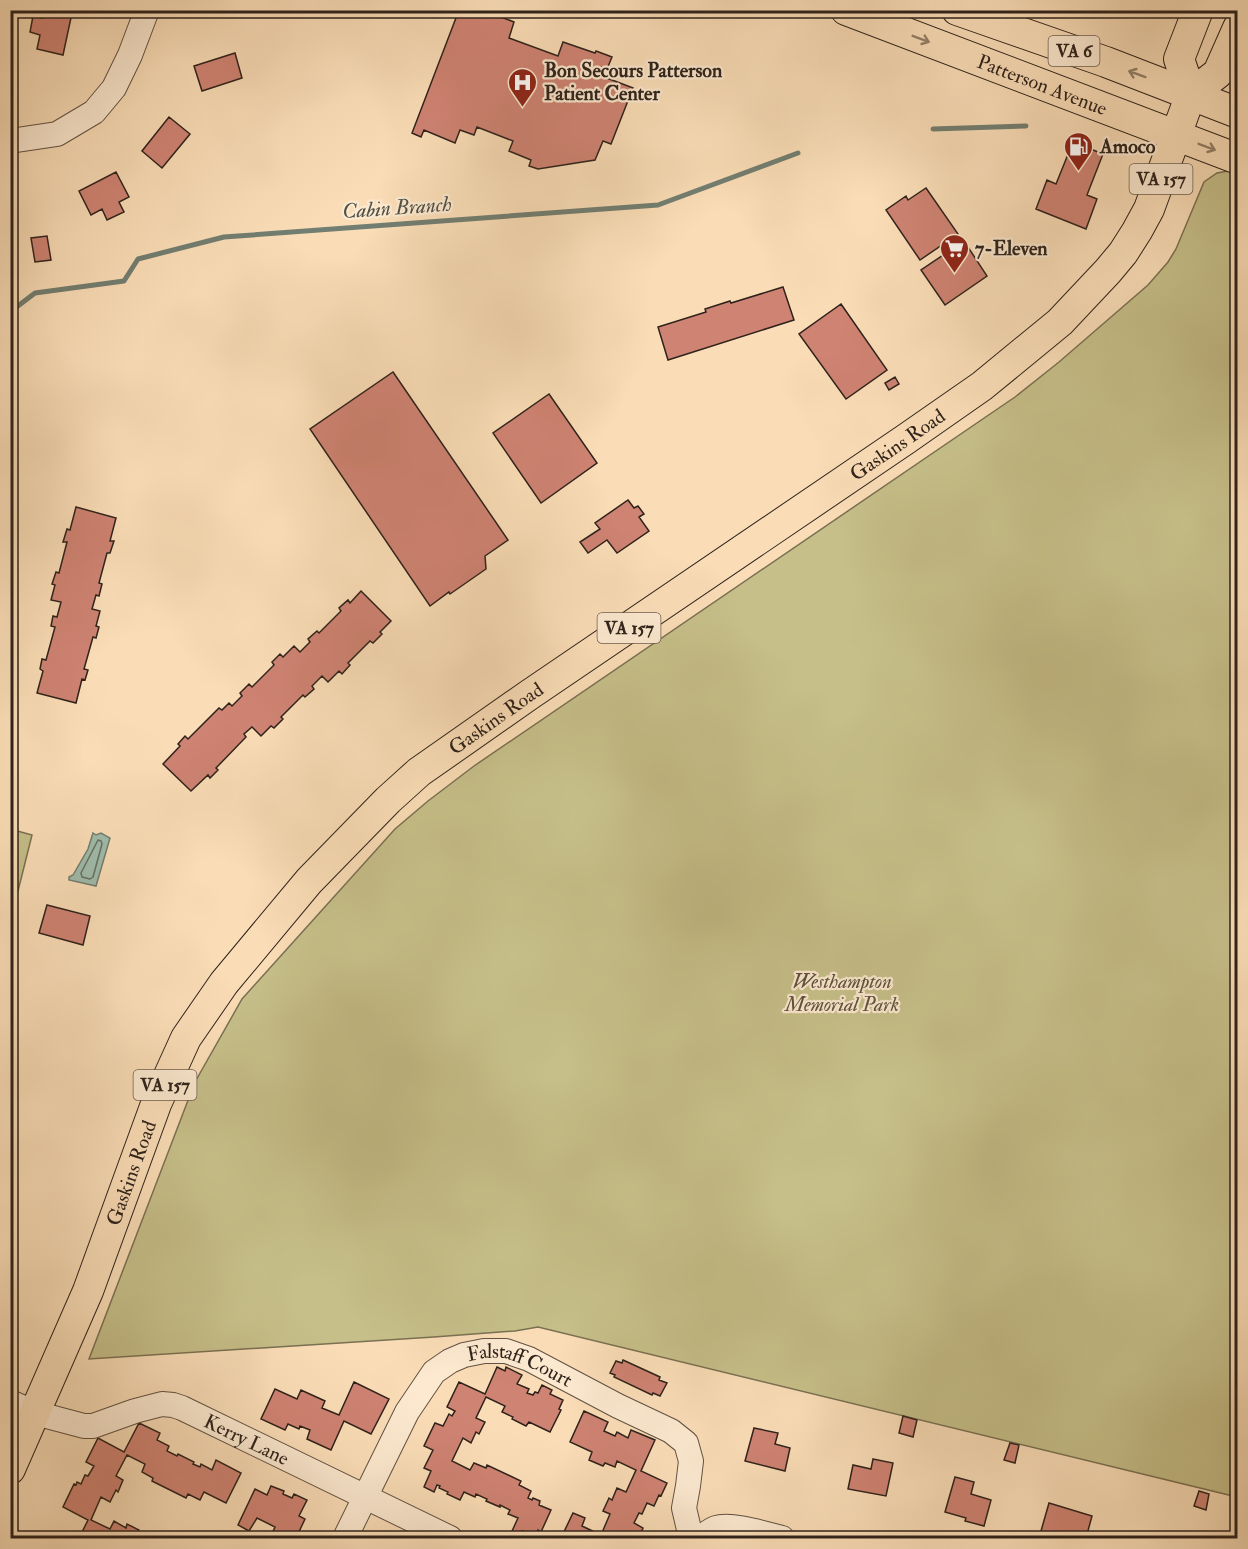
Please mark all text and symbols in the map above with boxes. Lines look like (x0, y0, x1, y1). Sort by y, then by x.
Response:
one-way arrow (911, 34, 929, 45)
road number: VA 6 (1048, 36, 1100, 66)
street label: Patterson Avenue (974, 49, 1111, 121)
place label: Bon Secours Patterson Patient Center (544, 58, 723, 106)
hospital icon: Bon Secours Patterson Patient Center (507, 66, 539, 108)
one-way arrow (1128, 67, 1146, 78)
fuel station icon: Amoco (1063, 130, 1095, 172)
place label: Amoco (1099, 134, 1156, 159)
one-way arrow (1197, 143, 1216, 154)
road number: VA 157 (1130, 164, 1192, 194)
water label: Cabin Branch (341, 191, 453, 225)
supermarket icon: 7-Eleven (938, 232, 970, 274)
place label: 7-Eleven (975, 236, 1048, 261)
street label: Gaskins Road (845, 403, 950, 486)
road number: VA 157 (598, 613, 660, 643)
street label: Gaskins Road (443, 676, 548, 760)
park label: Westhampton Memorial Park (784, 969, 899, 1017)
road number: VA 157 (134, 1070, 196, 1100)
street label: Gaskins Road (100, 1117, 162, 1229)
street label: Falstaff Court (465, 1338, 577, 1392)
street label: Kerry Lane (200, 1408, 293, 1471)

